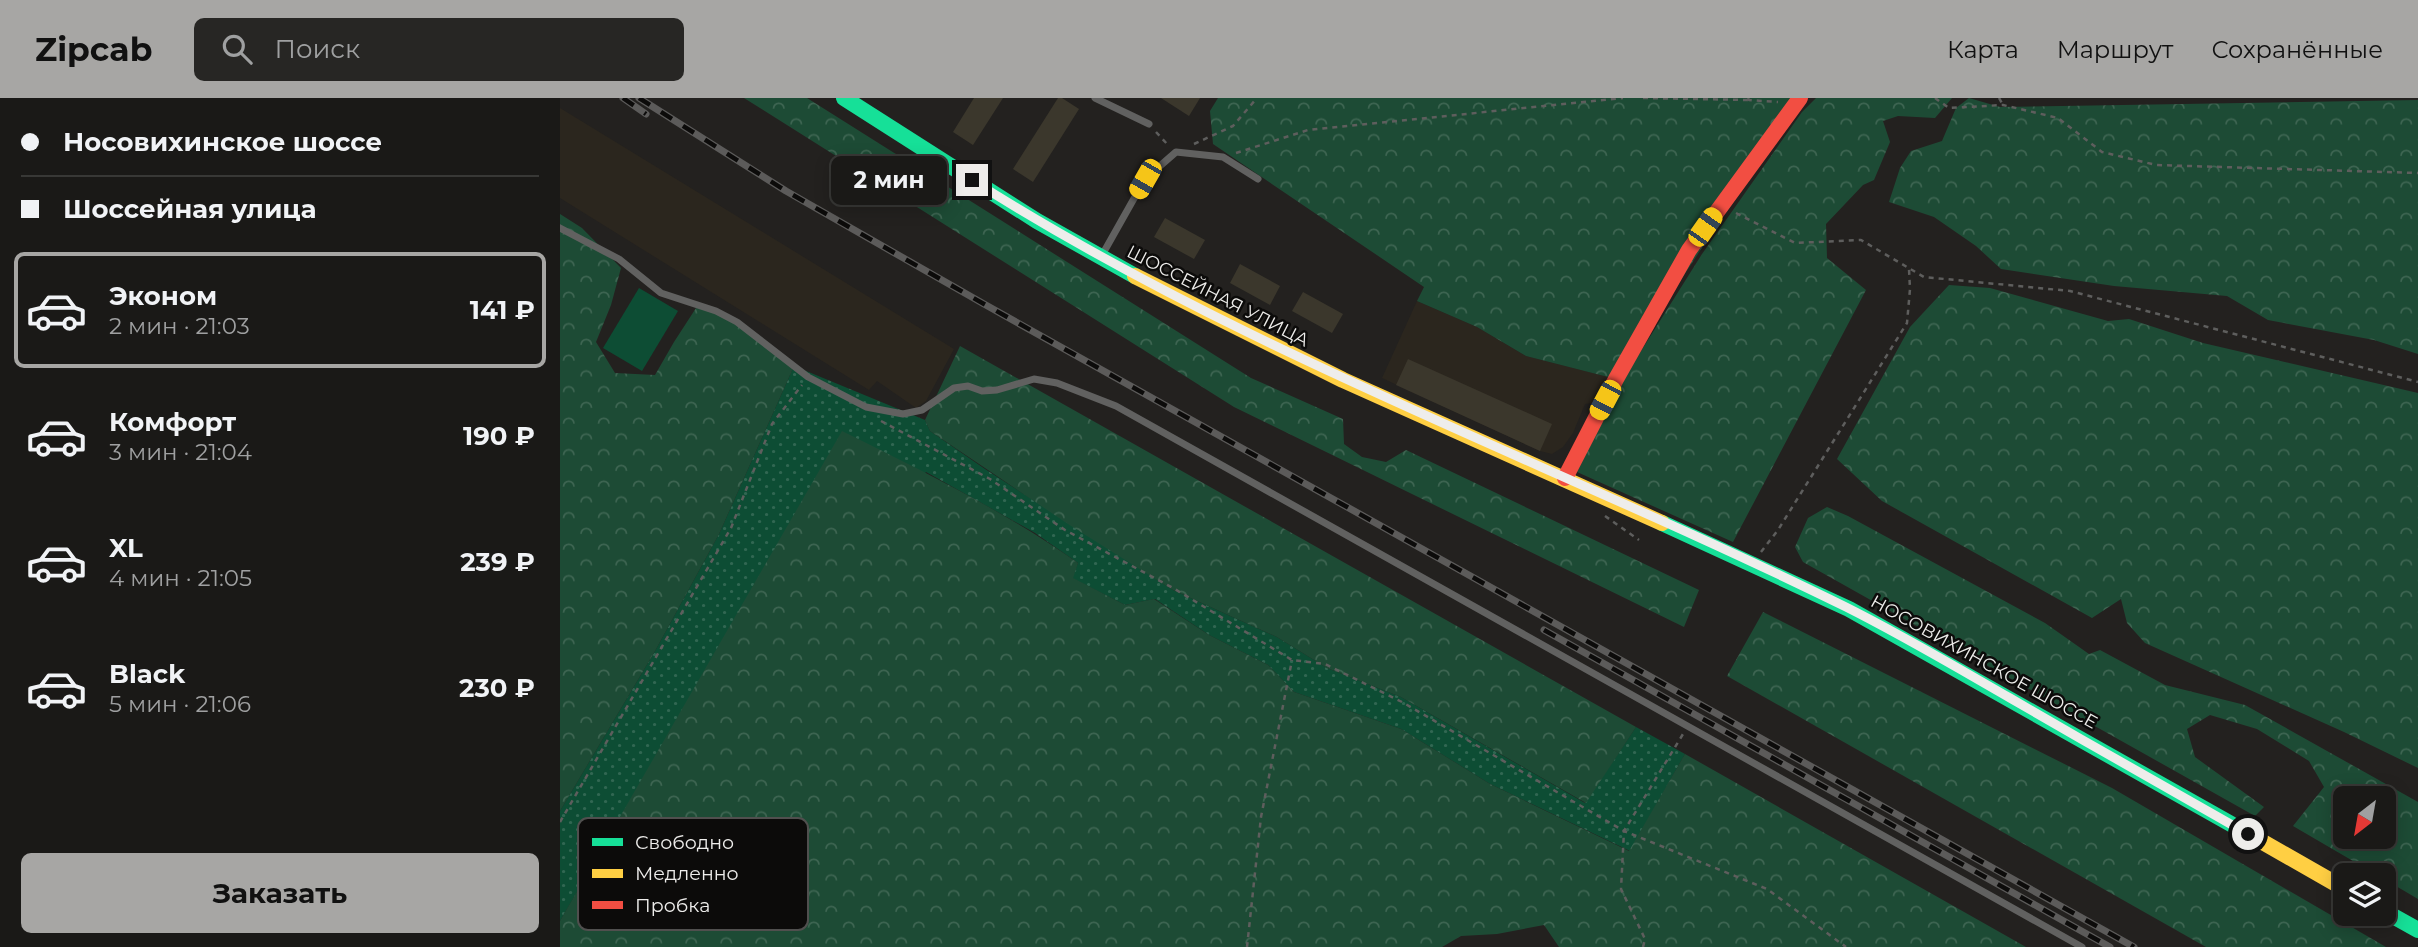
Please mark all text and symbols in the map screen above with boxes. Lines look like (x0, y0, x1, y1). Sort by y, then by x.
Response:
search box (194, 18, 684, 81)
text: Zipcab (35, 29, 152, 69)
icon: search (218, 30, 256, 68)
text: Поиск (274, 33, 360, 65)
text: Карта (1947, 35, 2019, 64)
text: Маршрут (2057, 35, 2173, 64)
text: Сохранённые (2211, 35, 2383, 64)
text: Носовихинское шоссе (63, 126, 382, 158)
callout: 2 мин (832, 155, 948, 204)
car (1126, 156, 1165, 202)
route end (956, 164, 988, 196)
text: 2 мин (853, 166, 925, 194)
text: Шоссейная улица (63, 193, 316, 225)
car (1685, 204, 1726, 250)
street label: ШОССЕЙНАЯ УЛИЦА (1123, 240, 1313, 352)
icon: car (25, 279, 88, 342)
text: Эконом (109, 280, 217, 312)
text: 141 ₽ (470, 294, 535, 326)
text: 2 мин · 21:03 (109, 312, 250, 340)
car (1586, 377, 1625, 423)
icon: car (25, 405, 88, 468)
text: Комфорт (109, 406, 236, 438)
text: 190 ₽ (463, 420, 535, 452)
text: 3 мин · 21:04 (109, 438, 252, 466)
icon: car (25, 531, 88, 594)
text: XL (109, 532, 143, 564)
text: 239 ₽ (460, 546, 535, 578)
text: 4 мин · 21:05 (109, 564, 252, 592)
street label: НОСОВИХИНСКОЕ ШОССЕ (1867, 590, 2101, 734)
icon: car (25, 657, 88, 720)
text: Black (109, 658, 185, 690)
text: 230 ₽ (459, 672, 535, 704)
text: 5 мин · 21:06 (109, 690, 251, 718)
north arrow (2333, 786, 2396, 849)
map controls (2333, 786, 2396, 926)
legend (578, 818, 808, 930)
route start (2232, 818, 2264, 850)
text: Свободно (635, 831, 734, 854)
button: Заказать (21, 853, 539, 933)
text: Медленно (635, 862, 739, 885)
button: layers (2333, 863, 2396, 926)
text: Пробка (635, 894, 710, 917)

